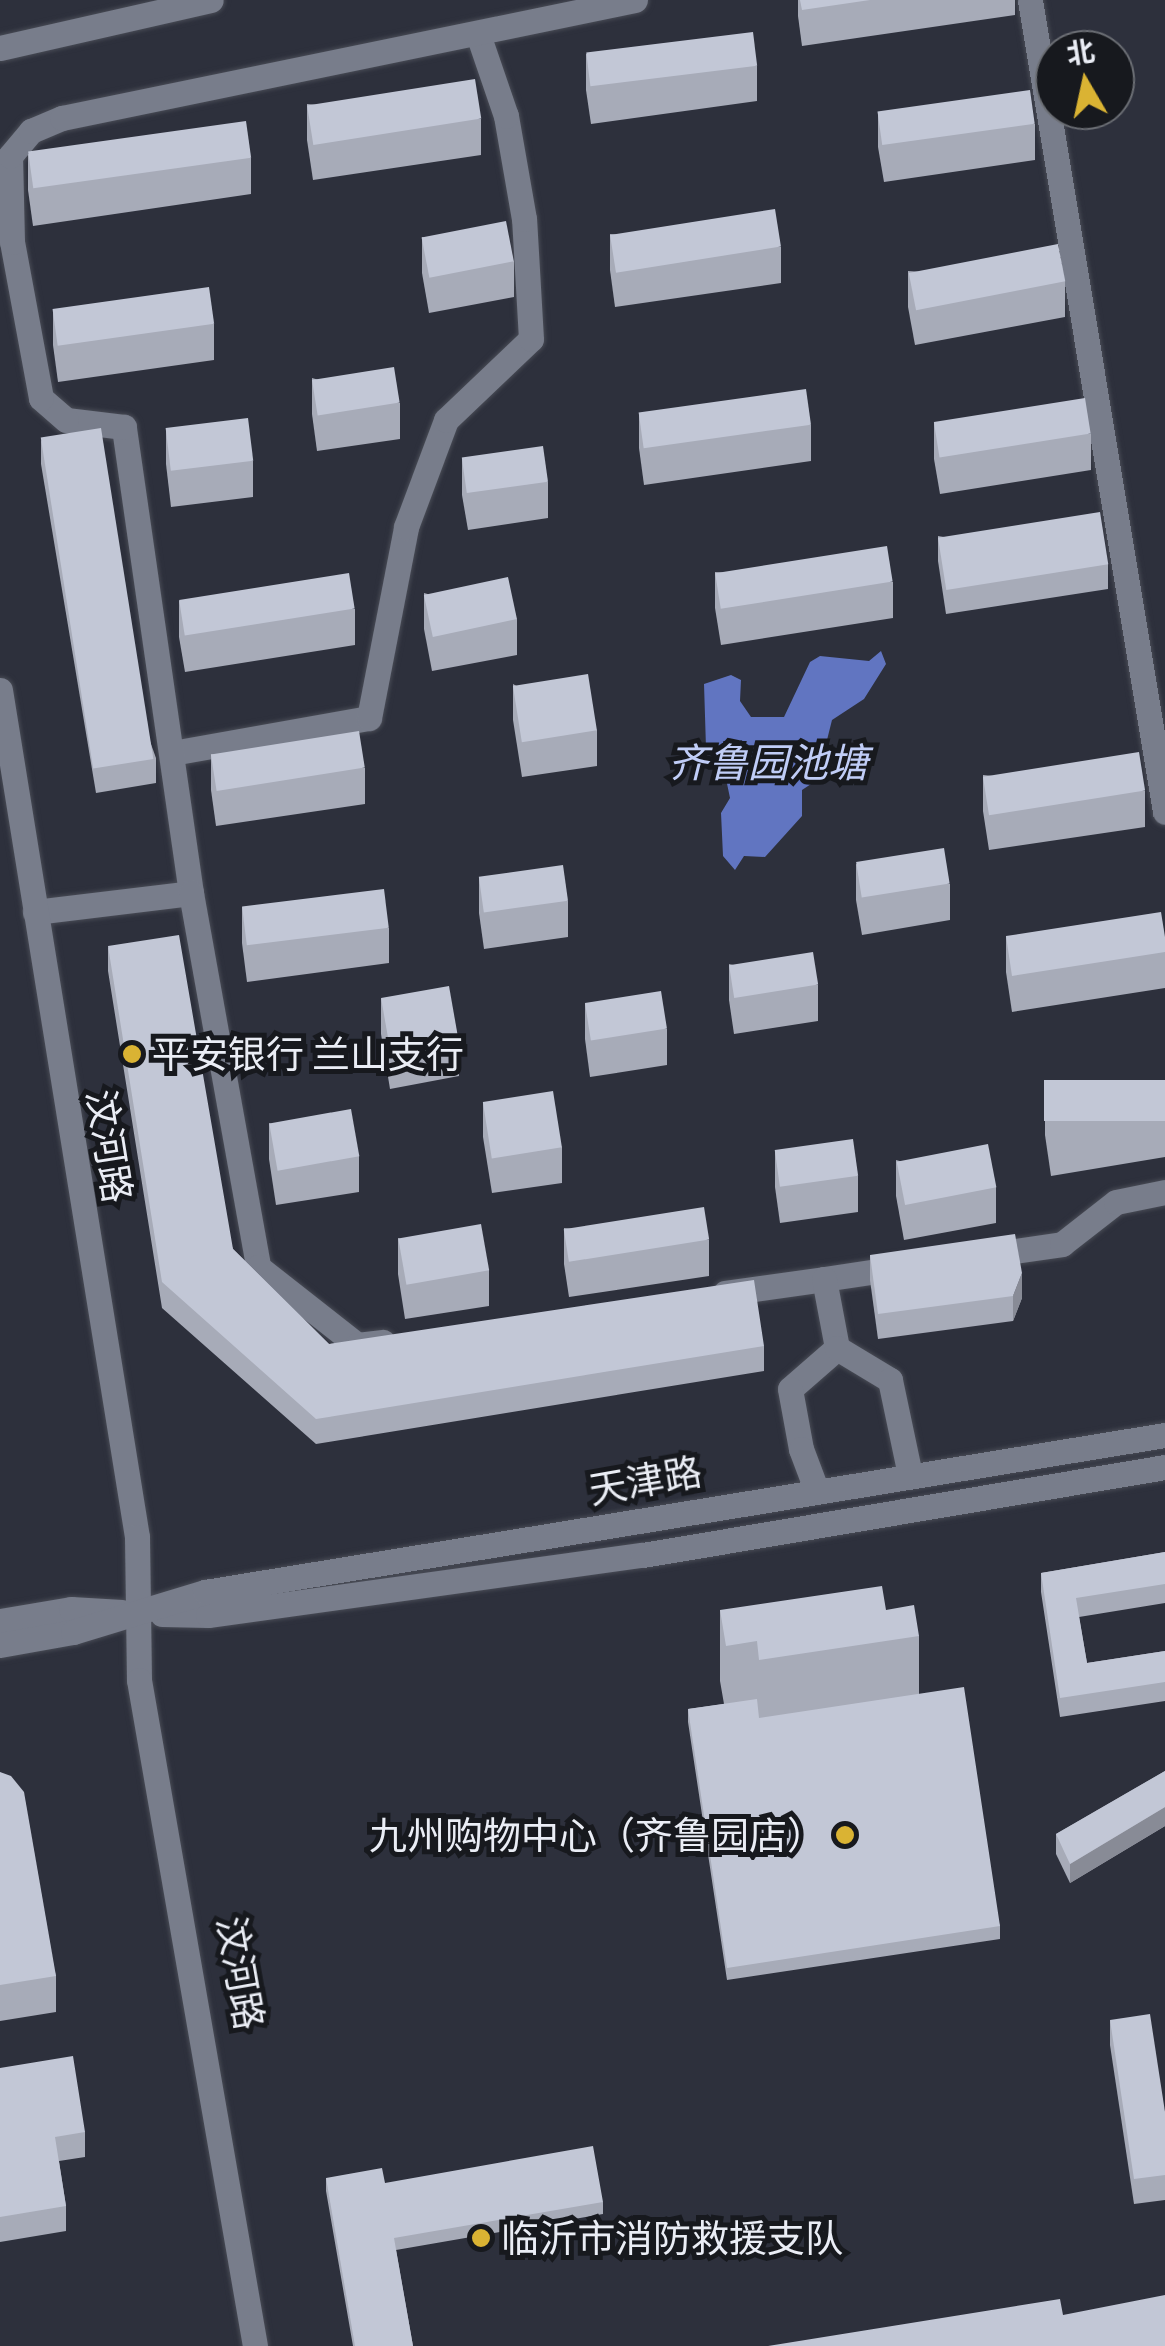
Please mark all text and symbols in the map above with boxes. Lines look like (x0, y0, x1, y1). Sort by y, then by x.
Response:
north arrow (1035, 30, 1135, 130)
text: 北 (1064, 31, 1097, 72)
water label: 齐鲁园池塘 (668, 738, 868, 786)
place label: 平安银行 兰山支行 (152, 1031, 464, 1077)
marker: 平安银行 兰山支行 (121, 1043, 143, 1065)
street label: 汶河路 (79, 1086, 141, 1206)
street label: 天津路 (585, 1448, 705, 1512)
place label: 九州购物中心（齐鲁园店） (369, 1812, 825, 1858)
marker: 九州购物中心（齐鲁园店） (834, 1824, 856, 1846)
street label: 汶河路 (209, 1913, 273, 2033)
place label: 临沂市消防救援支队 (501, 2215, 843, 2261)
marker: 临沂市消防救援支队 (470, 2227, 492, 2249)

